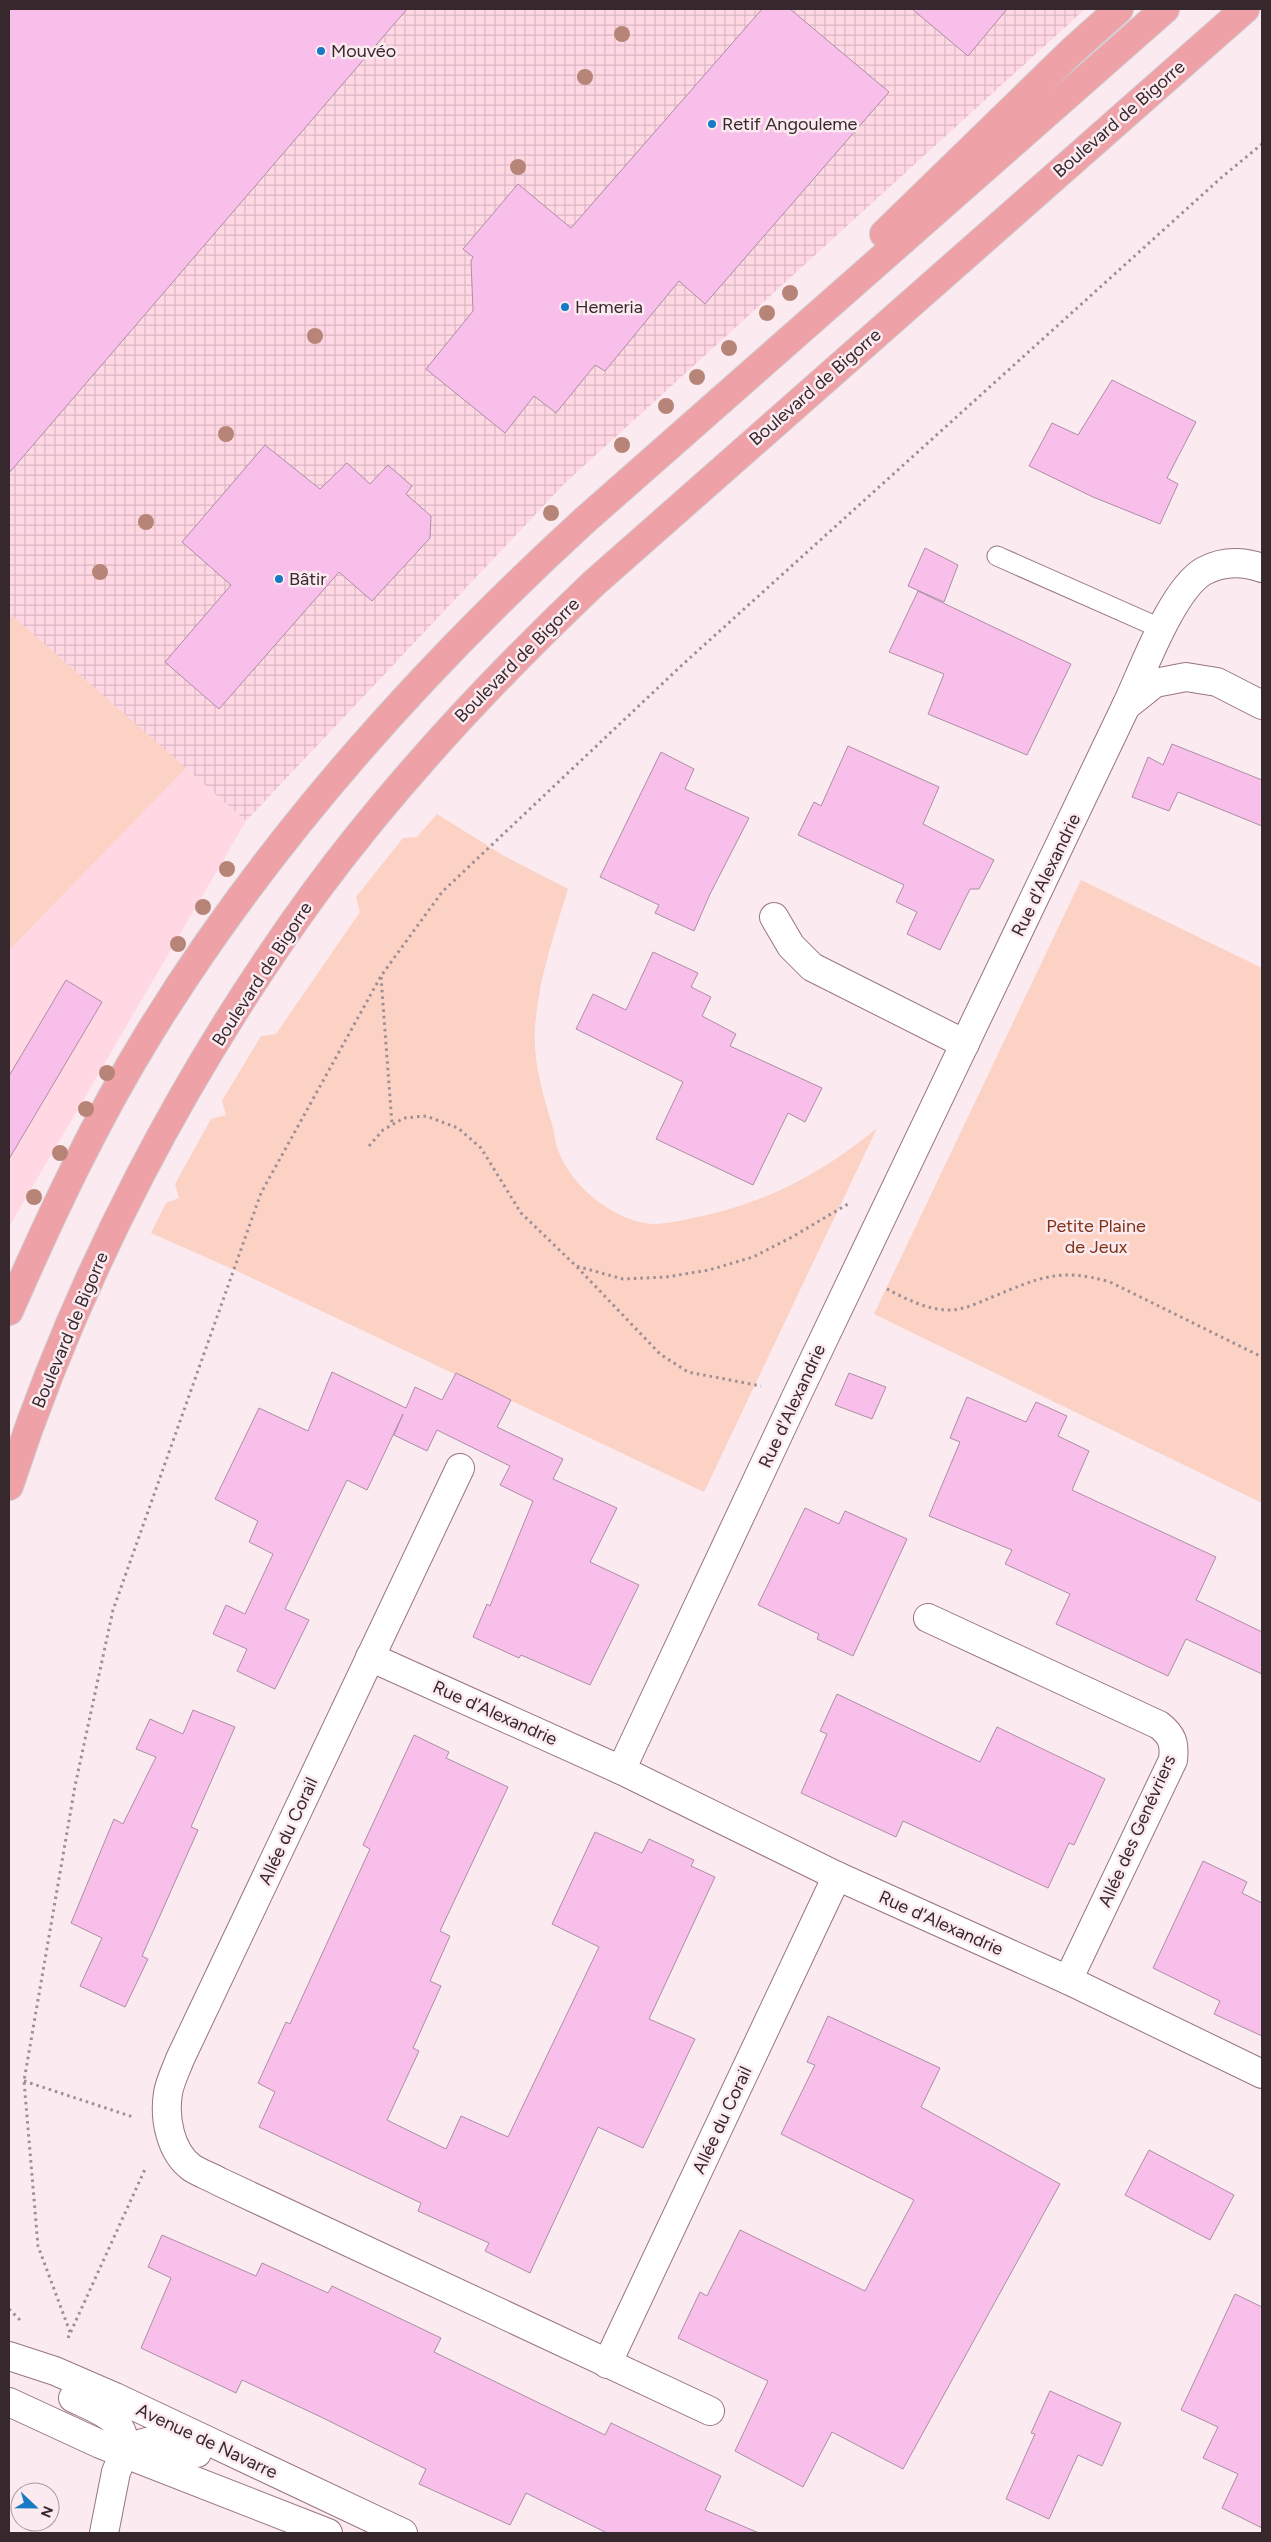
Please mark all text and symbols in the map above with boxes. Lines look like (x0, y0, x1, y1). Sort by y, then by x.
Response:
place label: Mouvéo (331, 40, 396, 62)
marker: Mouvéo (315, 45, 327, 57)
street label: Boulevard de Bigorre (1049, 56, 1190, 182)
place label: Retif Angouleme (722, 113, 858, 135)
marker: Retif Angouleme (706, 118, 718, 130)
place label: Hemeria (575, 296, 643, 318)
marker: Hemeria (559, 301, 571, 313)
street label: Boulevard de Bigorre (745, 324, 886, 450)
place label: Bâtir (289, 568, 326, 590)
marker: Bâtir (273, 573, 285, 585)
street label: Boulevard de Bigorre (450, 593, 584, 727)
street label: Rue d'Alexandrie (1007, 810, 1085, 940)
street label: Boulevard de Bigorre (207, 898, 317, 1050)
park label: Petite Plaine de Jeux (1046, 1215, 1146, 1258)
street label: Boulevard de Bigorre (27, 1248, 113, 1411)
street label: Rue d'Alexandrie (754, 1341, 830, 1471)
street label: Rue d'Alexandrie (429, 1676, 561, 1750)
street label: Allée des Genévriers (1093, 1751, 1181, 1911)
street label: Allée du Corail (253, 1774, 323, 1888)
street label: Rue d'Alexandrie (875, 1886, 1007, 1960)
street label: Allée du Corail (687, 2063, 757, 2177)
street label: Avenue de Navarre (133, 2399, 281, 2483)
north arrow (10, 2482, 60, 2532)
text: N (37, 2503, 56, 2520)

